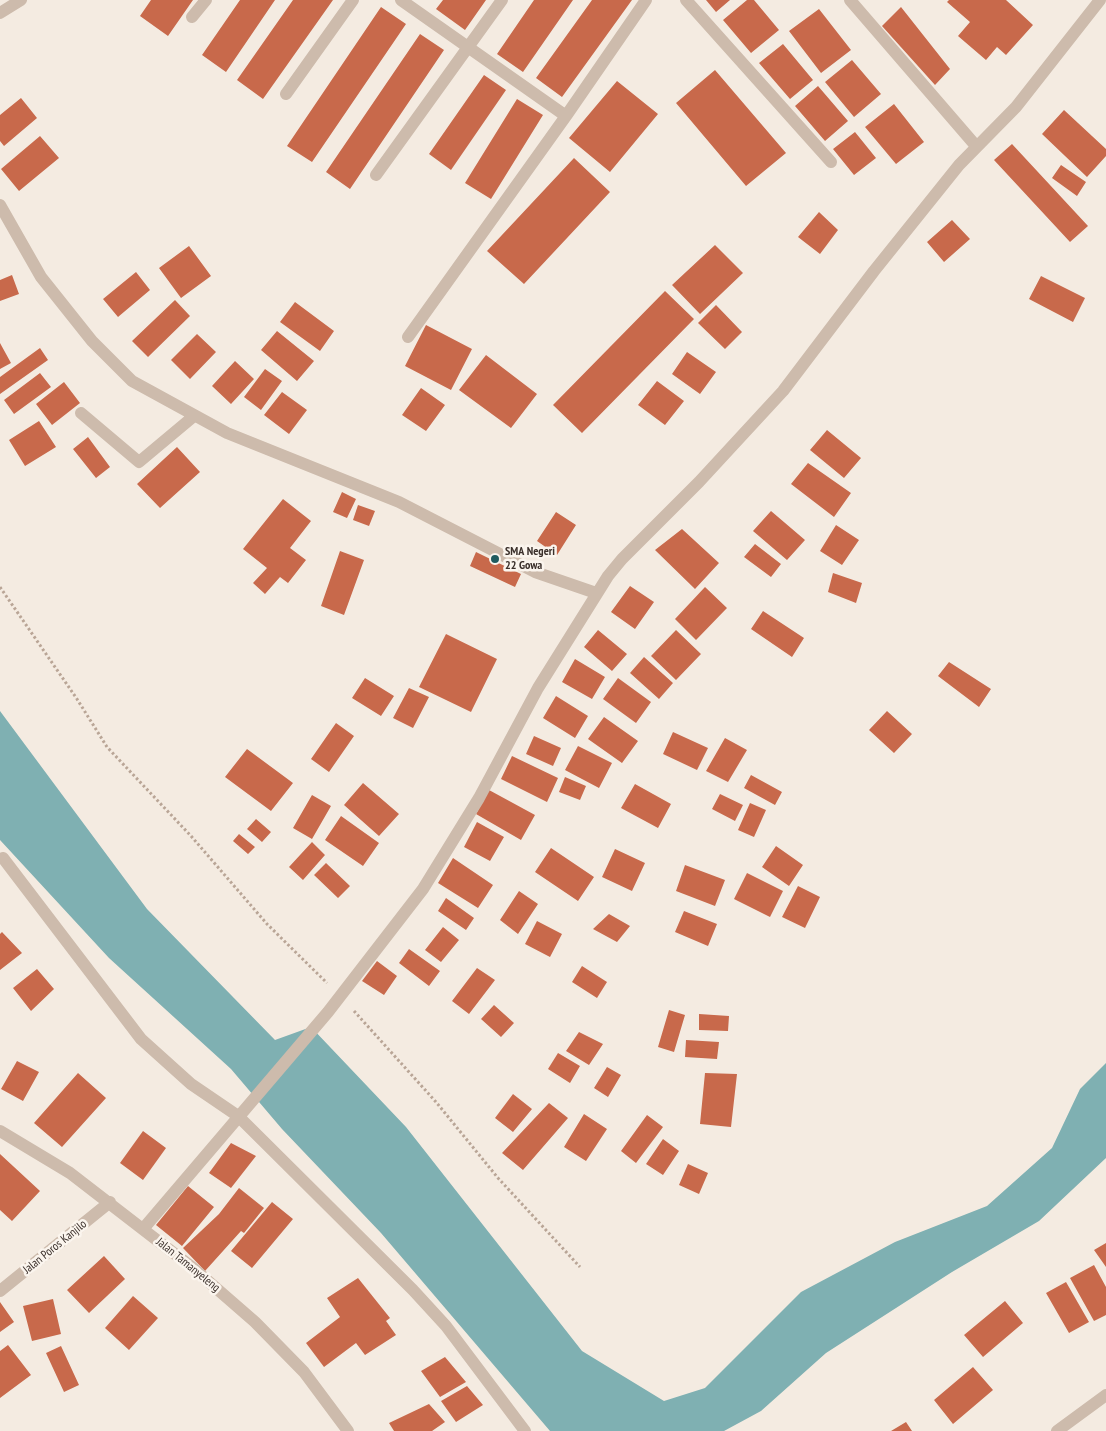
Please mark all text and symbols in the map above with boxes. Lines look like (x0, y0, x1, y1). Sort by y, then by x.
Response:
place label: SMA Negeri 22 Gowa (505, 545, 555, 573)
marker: SMA Negeri 22 Gowa (489, 553, 501, 565)
street label: Jalan Poros Kanjilo (20, 1217, 90, 1277)
street label: Jalan Tamanyeleng (153, 1235, 223, 1295)

